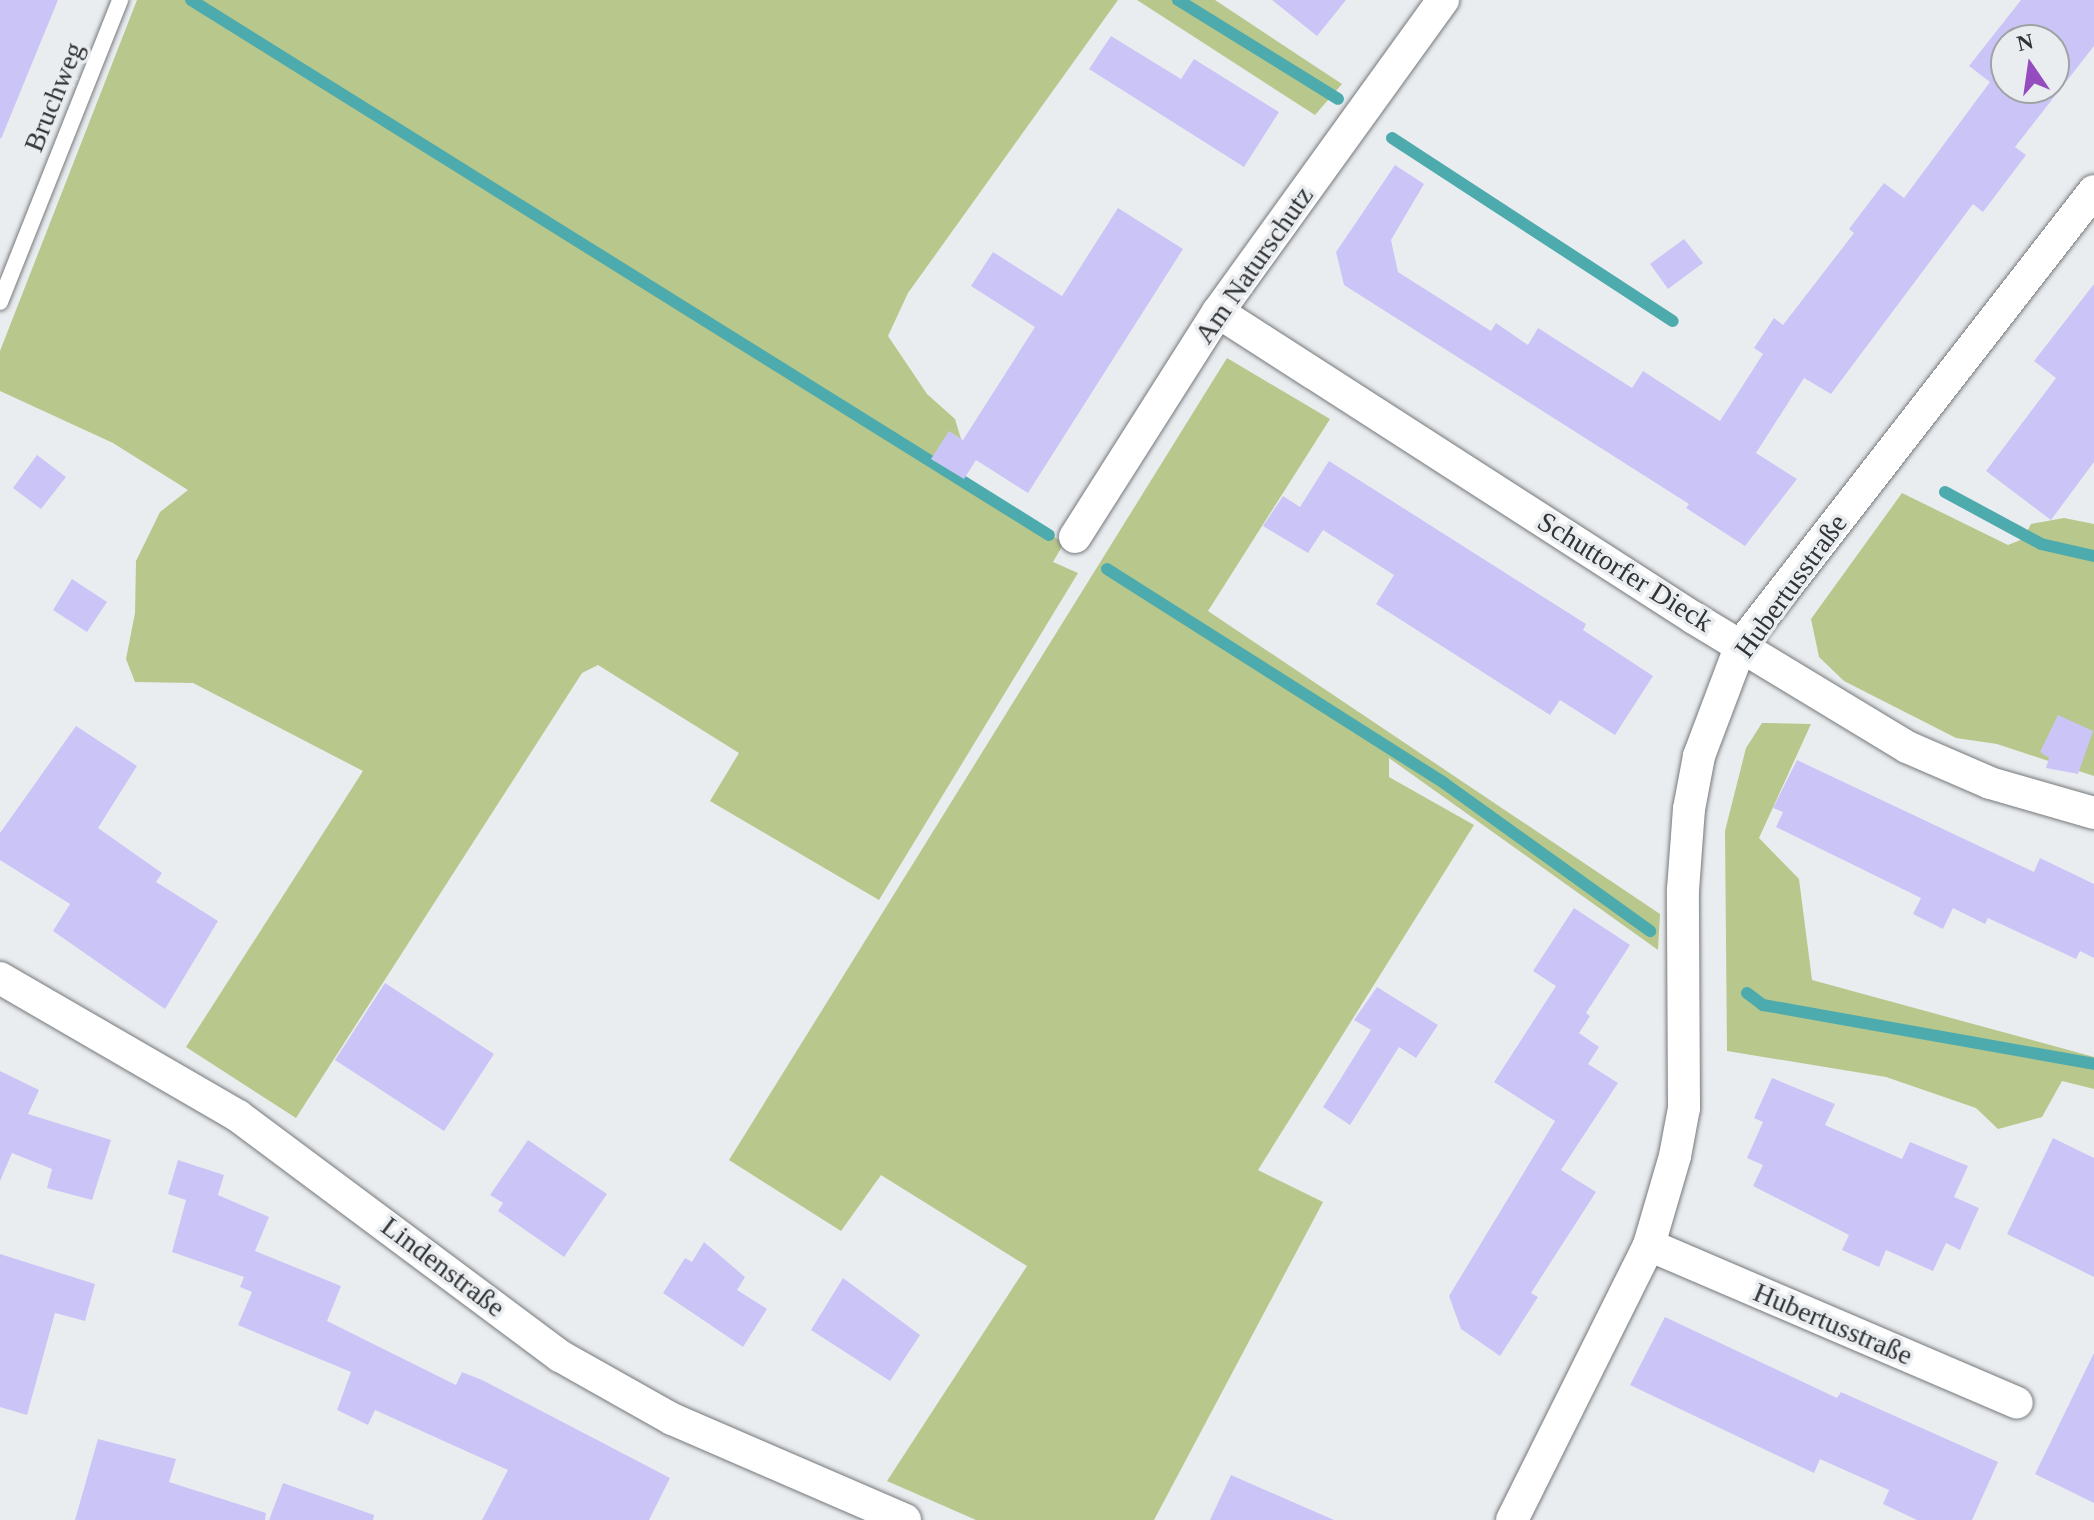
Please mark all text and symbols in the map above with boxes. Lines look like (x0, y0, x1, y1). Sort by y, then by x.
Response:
north arrow (1990, 24, 2070, 104)
text: N (2014, 28, 2035, 56)
street label: Bruchweg (17, 37, 91, 157)
street label: Am Naturschutz (1187, 180, 1321, 350)
street label: Schuttorfer Dieck (1531, 505, 1719, 639)
street label: Hubertusstraße (1728, 508, 1854, 664)
street label: Lindenstraße (375, 1210, 511, 1324)
street label: Hubertusstraße (1748, 1275, 1918, 1373)

